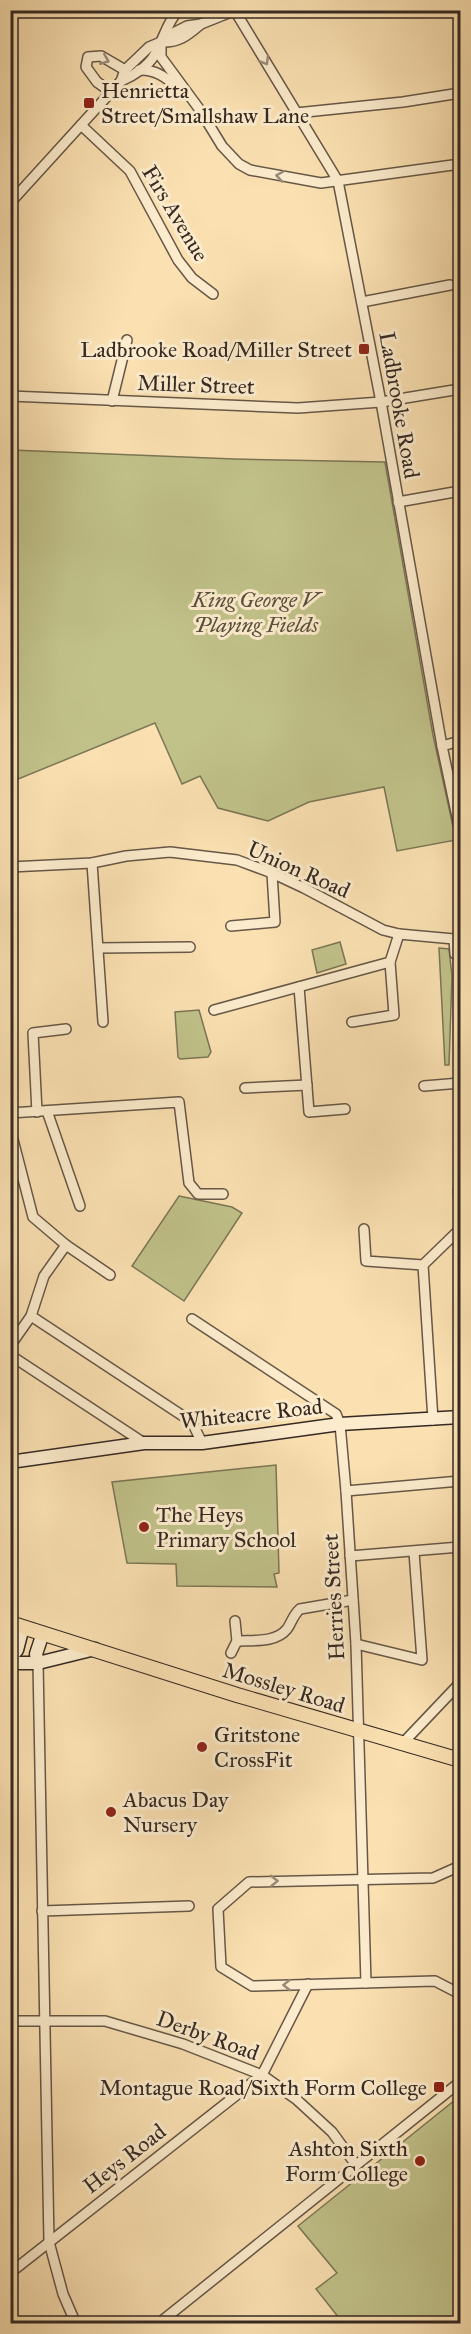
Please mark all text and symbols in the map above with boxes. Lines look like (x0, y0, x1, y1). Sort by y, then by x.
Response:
one-way arrow (100, 53, 110, 66)
one-way arrow (257, 55, 269, 65)
place label: Henrietta Street/Smallshaw Lane (101, 77, 309, 129)
marker: Henrietta Street/Smallshaw Lane (82, 96, 96, 110)
street label: Firs Avenue (136, 160, 215, 266)
one-way arrow (275, 170, 285, 183)
street label: Ladbrooke Road (373, 330, 426, 481)
place label: Ladbrooke Road/Miller Street (80, 336, 352, 363)
marker: Ladbrooke Road/Miller Street (357, 342, 371, 356)
street label: Miller Street (137, 369, 255, 400)
park label: King George V Playing Fields (191, 586, 324, 638)
street label: Union Road (243, 835, 354, 904)
street label: Whiteacre Road (178, 1393, 324, 1434)
place label: The Heys Primary School (156, 1501, 296, 1553)
marker: The Heys Primary School (137, 1520, 151, 1534)
street label: Herries Street (317, 1533, 350, 1661)
street label: Mossley Road (219, 1656, 348, 1719)
place label: Gritstone CrossFit (214, 1721, 300, 1773)
marker: Gritstone CrossFit (195, 1740, 209, 1754)
place label: Abacus Day Nursery (122, 1786, 229, 1838)
marker: Abacus Day Nursery (104, 1805, 118, 1819)
one-way arrow (269, 1875, 278, 1888)
one-way arrow (282, 1979, 291, 1991)
street label: Derby Road (153, 2004, 263, 2066)
place label: Montague Road/Sixth Form College (99, 2074, 427, 2101)
marker: Montague Road/Sixth Form College (432, 2080, 446, 2094)
street label: Heys Road (77, 2118, 171, 2199)
place label: Ashton Sixth Form College (285, 2135, 408, 2187)
marker: Ashton Sixth Form College (413, 2154, 427, 2168)

